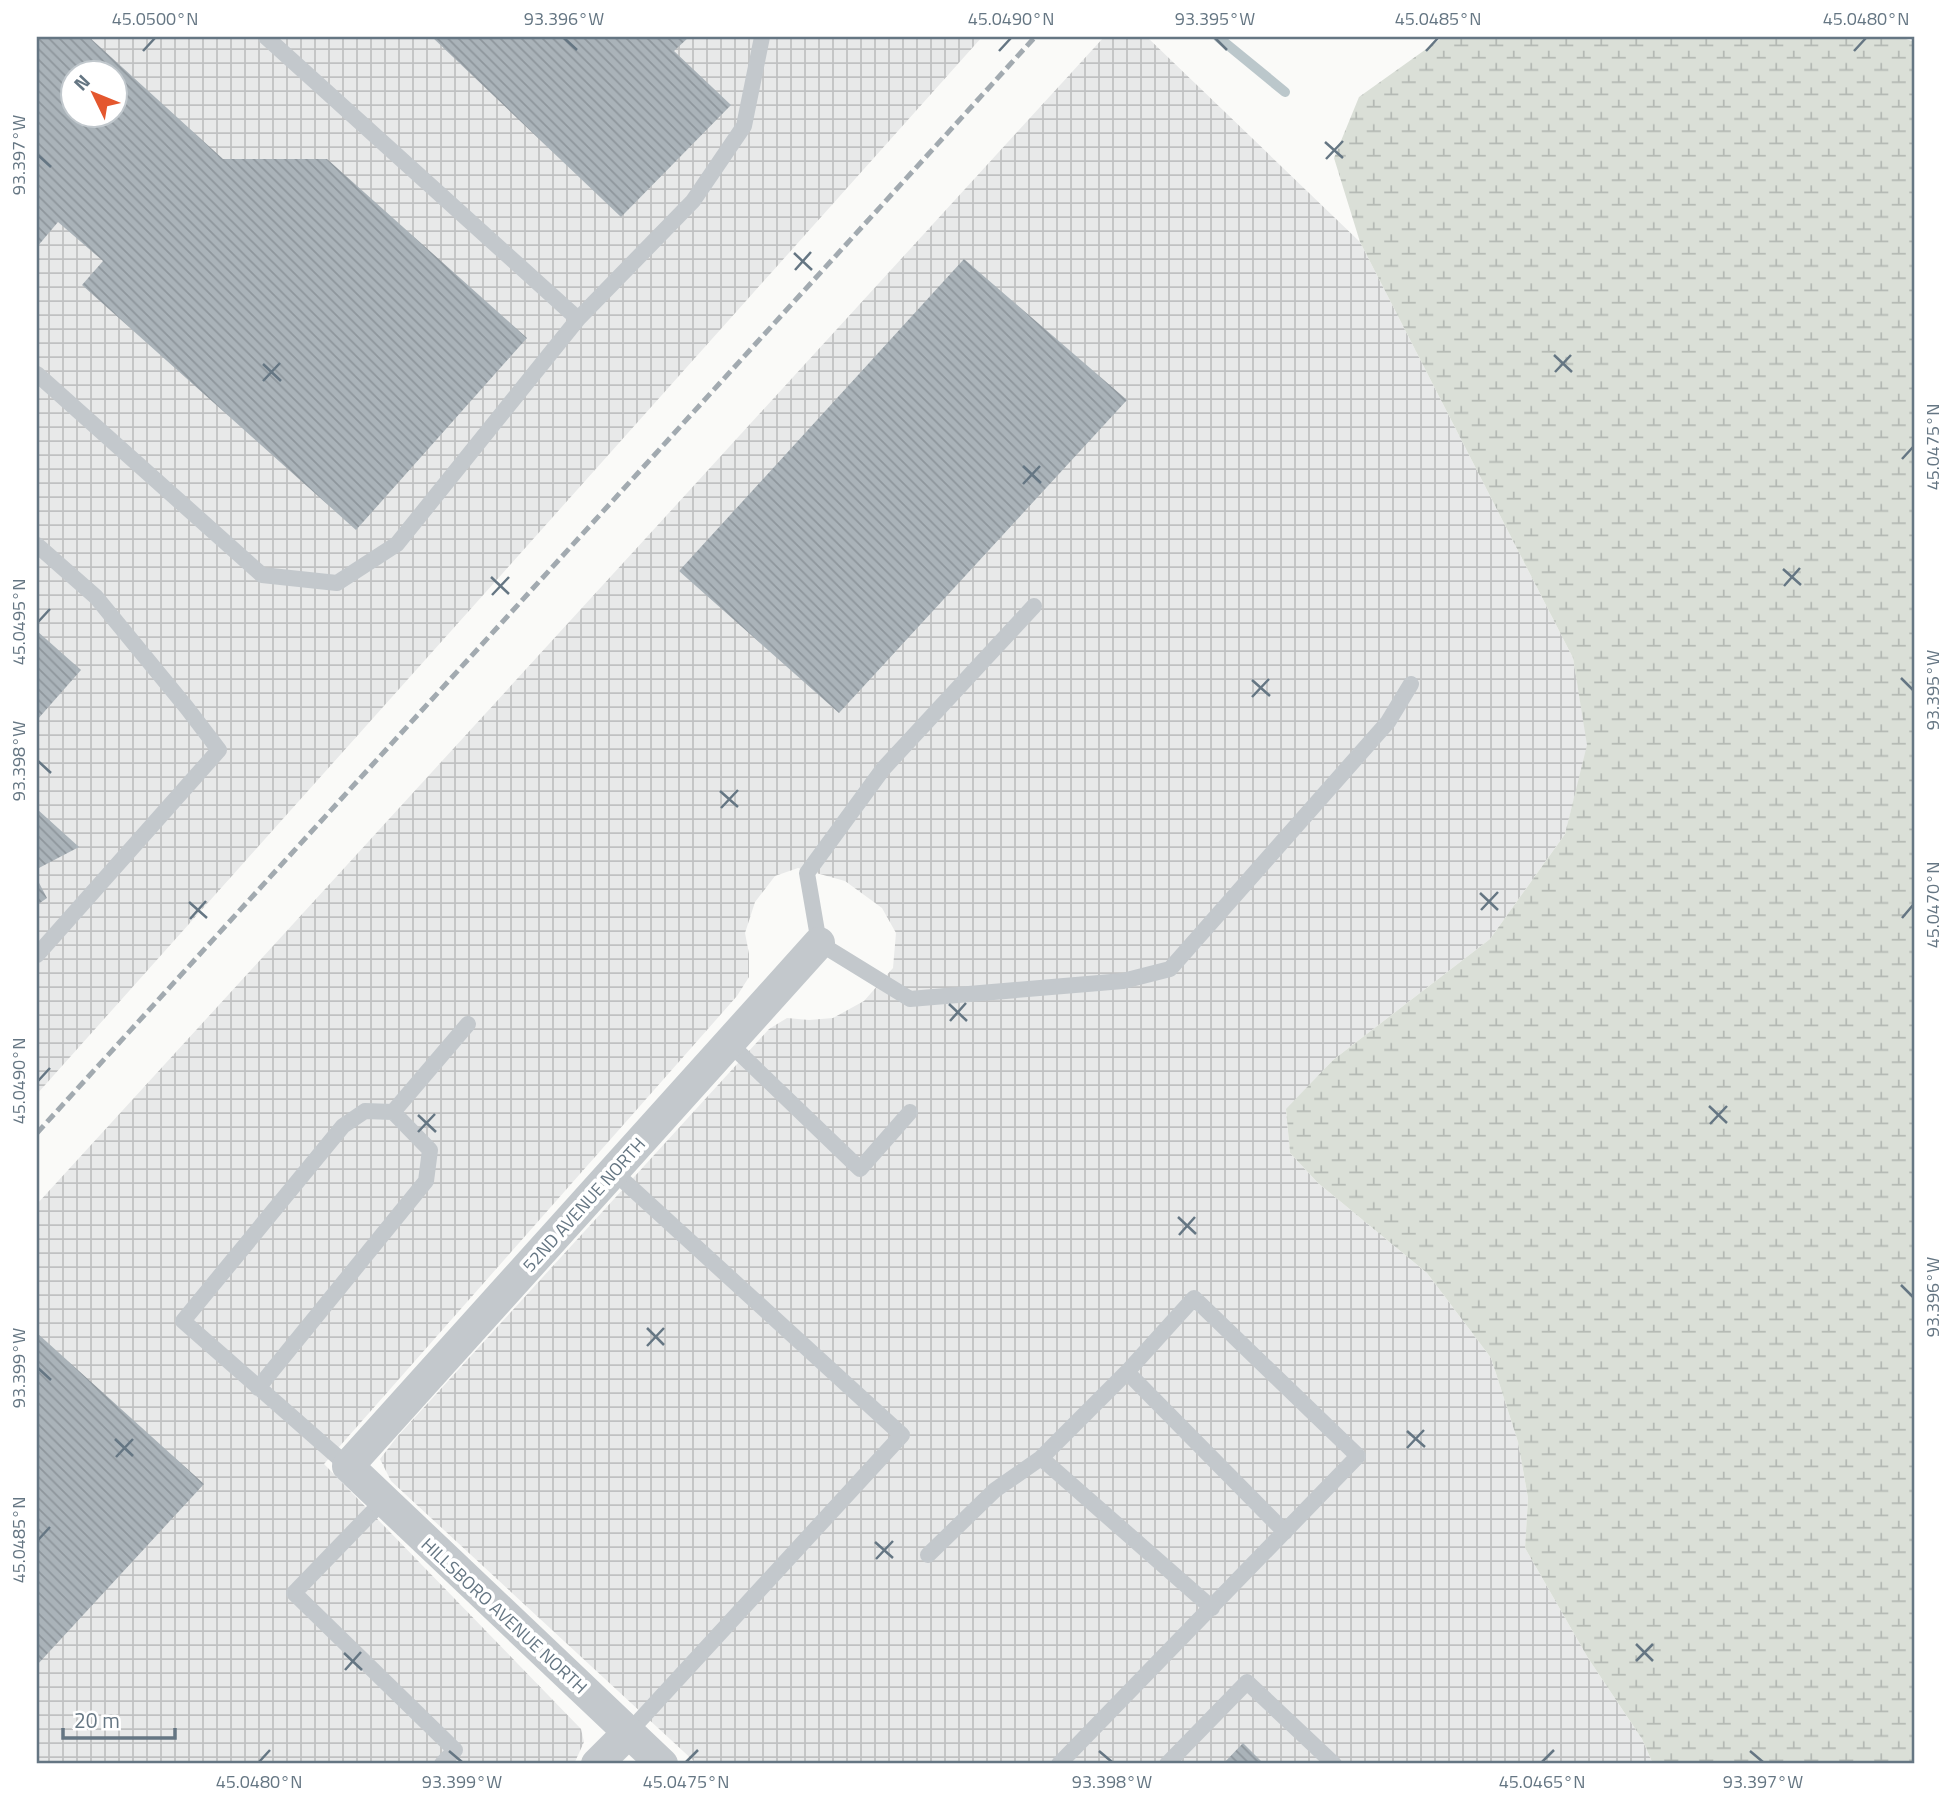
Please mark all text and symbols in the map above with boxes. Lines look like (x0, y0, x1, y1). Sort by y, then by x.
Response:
text: 45.0500°N (112, 5, 198, 32)
text: 93.396°W (524, 5, 604, 32)
text: 45.0490°N (968, 5, 1054, 32)
text: 93.395°W (1175, 5, 1255, 32)
text: 45.0485°N (1395, 5, 1481, 32)
text: 45.0480°N (1823, 5, 1909, 32)
north arrow (60, 60, 130, 130)
text: N (66, 67, 96, 97)
text: 93.397°W (5, 115, 32, 195)
text: 45.0475°N (1919, 404, 1946, 490)
text: 45.0495°N (5, 579, 32, 665)
text: 93.395°W (1919, 650, 1946, 730)
text: 93.398°W (5, 721, 32, 801)
text: 45.0470°N (1919, 862, 1946, 948)
text: 45.0490°N (5, 1038, 32, 1124)
street label: 52ND AVENUE NORTH (516, 1131, 651, 1278)
text: 93.396°W (1919, 1257, 1946, 1337)
text: 93.399°W (5, 1328, 32, 1408)
text: 45.0485°N (5, 1497, 32, 1583)
street label: HILLSBORO AVENUE NORTH (415, 1531, 593, 1700)
scale bar (63, 1696, 175, 1740)
text: 20 m (74, 1704, 120, 1736)
text: 45.0480°N (216, 1768, 302, 1795)
text: 93.399°W (422, 1768, 502, 1795)
text: 45.0475°N (643, 1768, 729, 1795)
text: 93.398°W (1072, 1768, 1152, 1795)
text: 45.0465°N (1499, 1768, 1585, 1795)
text: 93.397°W (1723, 1768, 1803, 1795)

